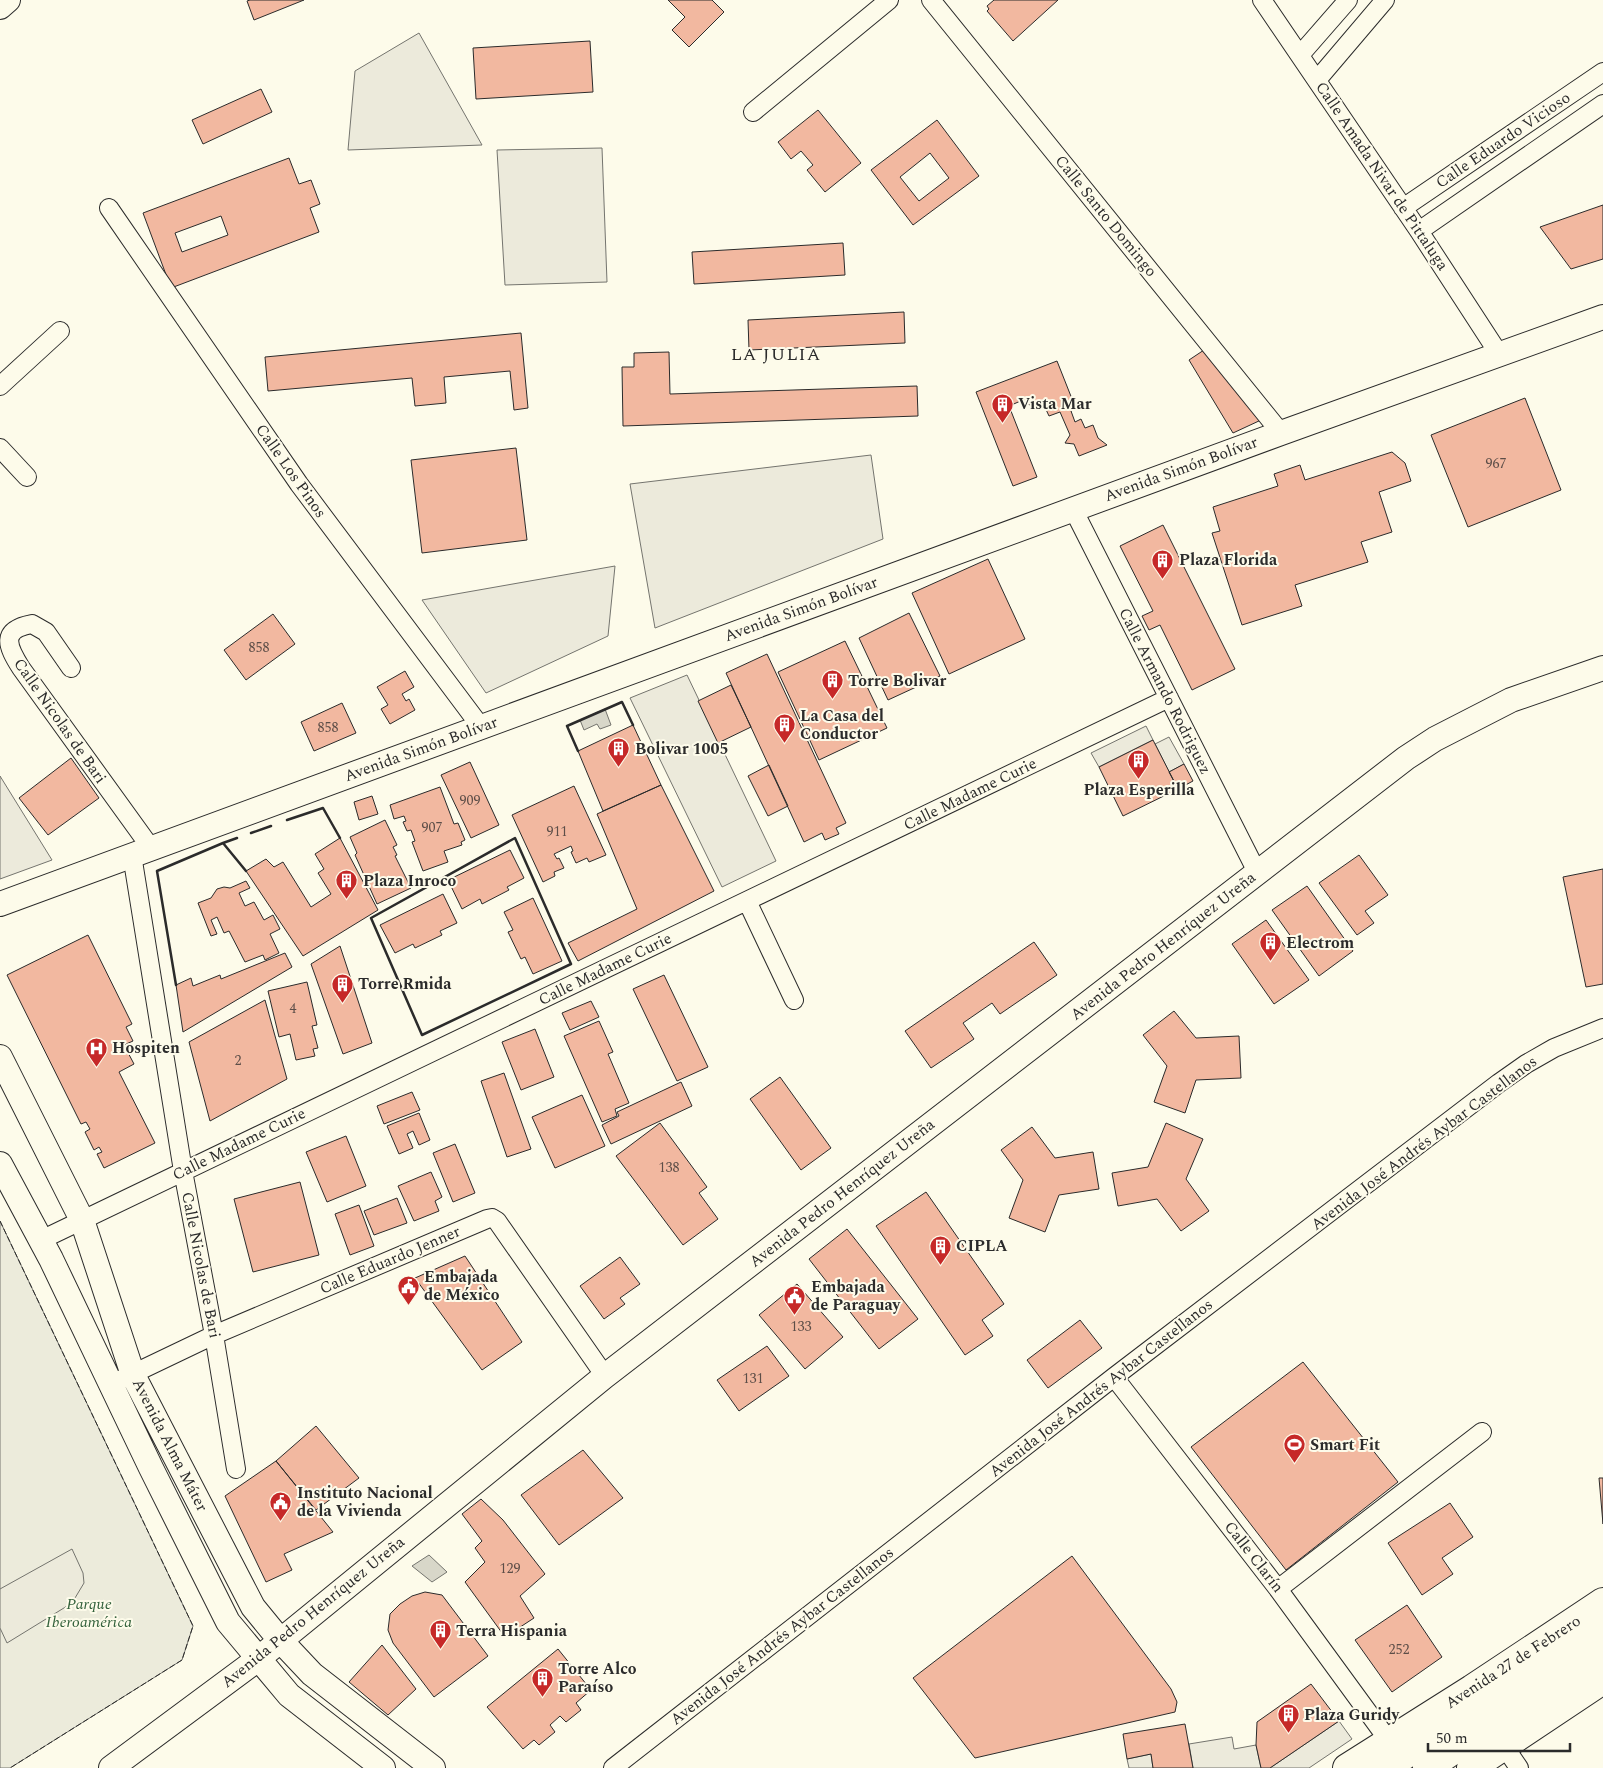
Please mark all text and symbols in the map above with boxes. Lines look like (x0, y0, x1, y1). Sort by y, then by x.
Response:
street label: Calle Amada Nivar de Pittaluga (1310, 77, 1455, 275)
street label: Calle Eduardo Vicioso (1431, 86, 1575, 194)
street label: Calle Santo Domingo (1049, 150, 1163, 282)
district label: LA JULIA (731, 341, 821, 368)
building icon: Vista Mar (990, 392, 1014, 423)
place label: Vista Mar (1018, 392, 1092, 416)
street label: Calle Los Pinos (250, 419, 332, 523)
street label: Avenida Simón Bolívar (1101, 430, 1261, 508)
house number: 967 (1486, 453, 1507, 474)
building icon: Plaza Florida (1151, 548, 1175, 579)
place label: Plaza Florida (1179, 548, 1278, 572)
street label: Avenida Simón Bolívar (721, 570, 881, 648)
street label: Calle Armando Rodriguez (1113, 604, 1217, 778)
house number: 858 (249, 637, 270, 658)
street label: Calle Nicolas de Bari (8, 653, 112, 789)
building icon: Torre Bolivar (820, 669, 844, 700)
place label: Torre Bolivar (848, 669, 946, 693)
place label: La Casa del Conductor (800, 704, 884, 746)
street label: Avenida Simón Bolívar (341, 710, 501, 788)
building icon: La Casa del Conductor (772, 713, 796, 744)
house number: 858 (318, 717, 339, 738)
building icon: Bolivar 1005 (607, 737, 631, 768)
place label: Bolivar 1005 (635, 737, 729, 761)
building icon: Plaza Esperilla (1127, 749, 1151, 780)
street label: Calle Madame Curie (899, 751, 1041, 837)
place label: Plaza Esperilla (1084, 778, 1195, 802)
house number: 909 (460, 790, 481, 811)
house number: 907 (422, 817, 443, 838)
house number: 911 (547, 821, 568, 842)
street label: Avenida Pedro Henríquez Ureña (1065, 866, 1261, 1026)
building icon: Plaza Inroco (335, 869, 359, 900)
place label: Plaza Inroco (363, 869, 457, 893)
street label: Calle Madame Curie (534, 926, 676, 1012)
building icon: Electrom (1258, 931, 1282, 962)
place label: Electrom (1286, 931, 1355, 955)
building icon: Torre Rmida (330, 972, 354, 1003)
place label: Torre Rmida (358, 972, 452, 996)
house number: 4 (290, 998, 297, 1019)
hospital icon: Hospiten (84, 1036, 108, 1067)
place label: Hospiten (112, 1036, 180, 1060)
house number: 2 (235, 1050, 242, 1071)
street label: Avenida José Andrés Aybar Castellanos (1306, 1050, 1542, 1236)
street label: Calle Madame Curie (168, 1101, 310, 1187)
street label: Avenida Pedro Henríquez Ureña (744, 1113, 940, 1273)
house number: 138 (659, 1157, 680, 1178)
street label: Calle Nicolas de Bari (175, 1190, 227, 1340)
street label: Calle Eduardo Jenner (316, 1219, 464, 1301)
building icon: CIPLA (928, 1234, 952, 1265)
place label: CIPLA (956, 1234, 1008, 1258)
place label: Embajada de México (424, 1265, 500, 1307)
public building icon: Embajada de México (396, 1274, 420, 1305)
place label: Embajada de Paraguay (811, 1275, 902, 1317)
public building icon: Embajada de Paraguay (783, 1284, 807, 1315)
street label: Avenida José Andrés Aybar Castellanos (984, 1293, 1218, 1483)
house number: 133 (791, 1316, 812, 1337)
house number: 131 (743, 1368, 764, 1389)
street label: Avenida Alma Máter (126, 1374, 214, 1516)
sports icon: Smart Fit (1282, 1433, 1306, 1464)
place label: Smart Fit (1310, 1433, 1380, 1457)
place label: Instituto Nacional de la Vivienda (297, 1481, 433, 1523)
public building icon: Instituto Nacional de la Vivienda (269, 1490, 293, 1521)
street label: Calle Clarín (1218, 1516, 1290, 1598)
street label: Avenida Pedro Henríquez Ureña (216, 1530, 410, 1694)
street label: Avenida José Andrés Aybar Castellanos (665, 1541, 899, 1731)
house number: 129 (500, 1558, 521, 1579)
park label: Parque Iberoamérica (46, 1592, 132, 1634)
street label: Avenida 27 de Febrero (1440, 1609, 1586, 1715)
building icon: Terra Hispania (428, 1619, 452, 1650)
place label: Terra Hispania (456, 1619, 568, 1643)
house number: 252 (1389, 1639, 1410, 1660)
place label: Torre Alco Paraíso (558, 1657, 637, 1699)
building icon: Torre Alco Paraíso (530, 1666, 554, 1697)
building icon: Plaza Guridy (1276, 1703, 1300, 1734)
place label: Plaza Guridy (1304, 1703, 1401, 1727)
scale bar (1428, 1720, 1570, 1752)
text: 50 m (1436, 1727, 1468, 1750)

